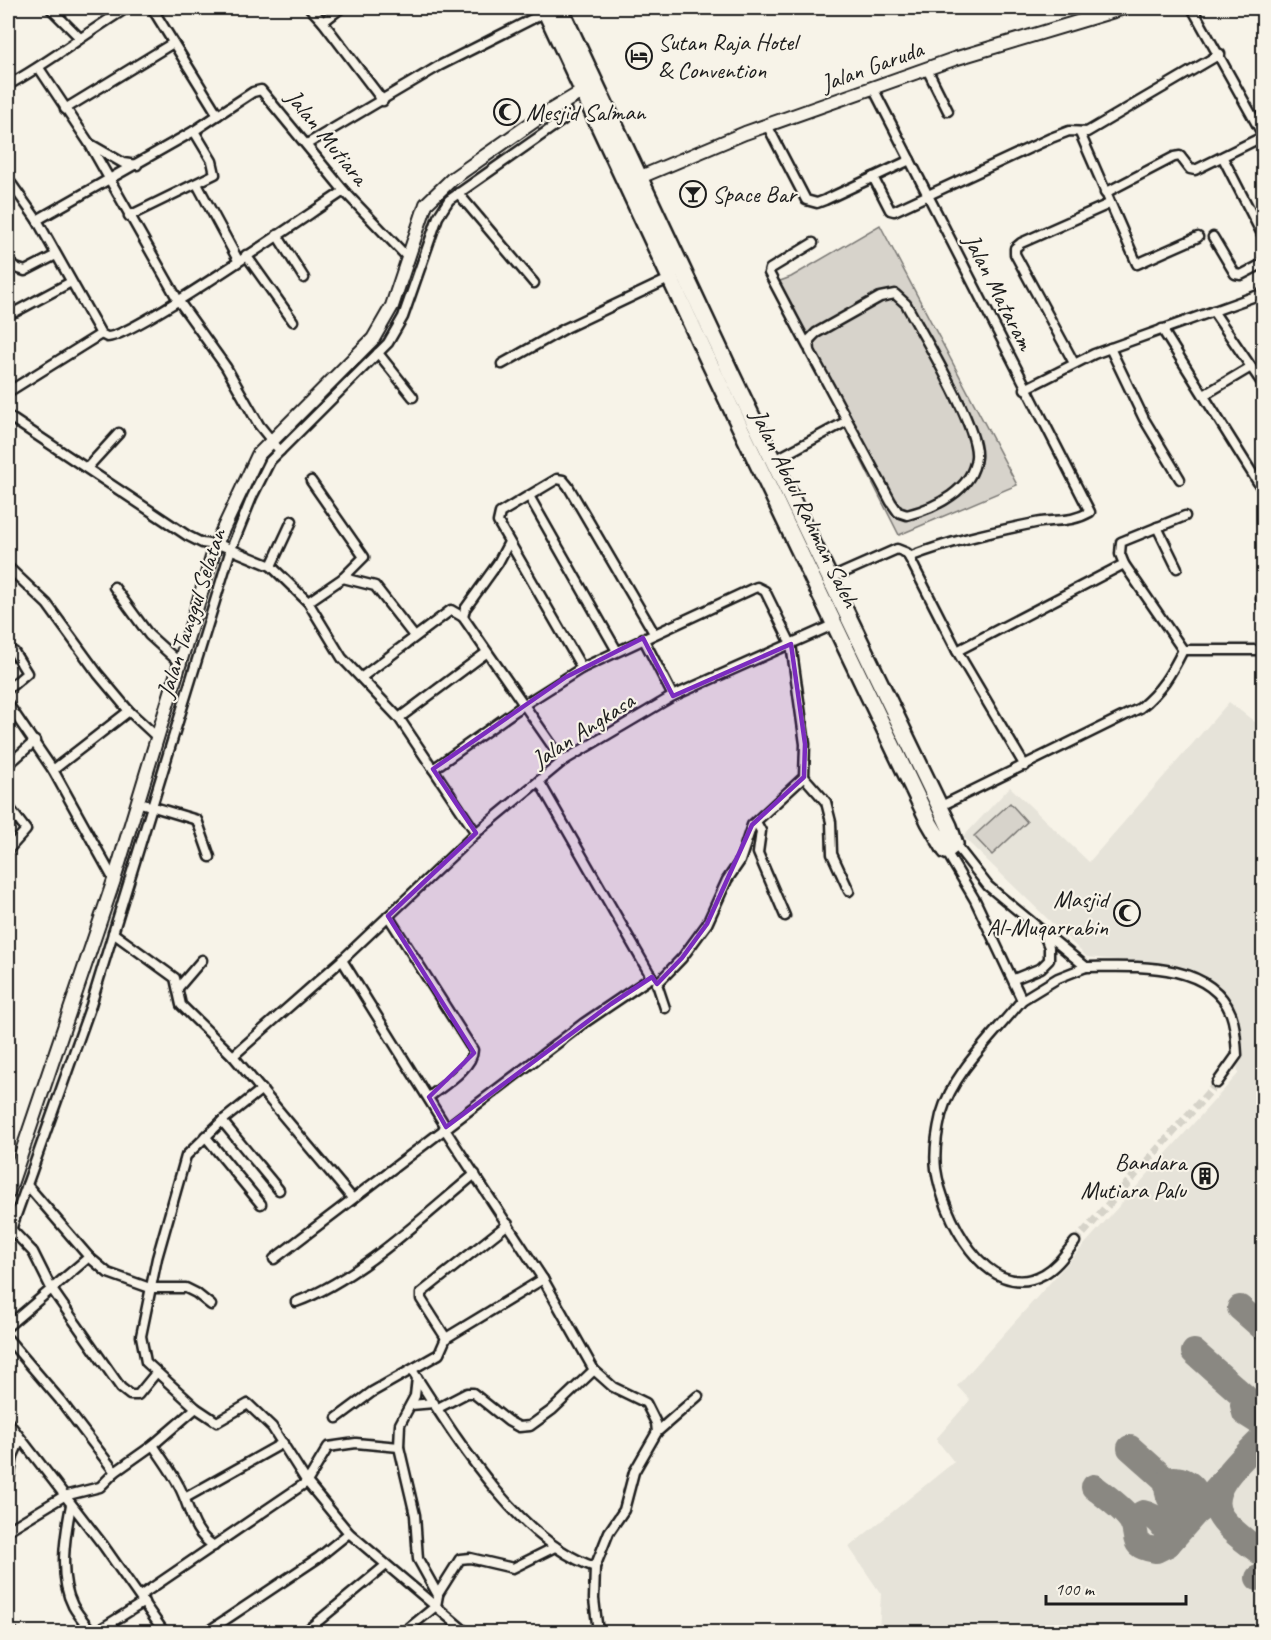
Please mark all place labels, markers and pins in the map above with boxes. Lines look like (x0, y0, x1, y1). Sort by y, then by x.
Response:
place label: Sutan Raja Hotel & Convention (658, 27, 801, 85)
hotel icon: Sutan Raja Hotel & Convention (624, 41, 654, 71)
mosque icon: Mesjid Salman (492, 97, 522, 127)
place label: Mesjid Salman (526, 97, 647, 127)
bar icon: Space Bar (678, 179, 708, 209)
place label: Space Bar (712, 179, 798, 209)
place label: Masjid Al-Muqarrabin (987, 884, 1112, 942)
mosque icon: Masjid Al-Muqarrabin (1112, 898, 1142, 928)
place label: Bandara Mutiara Palu (1080, 1147, 1188, 1205)
building icon: Bandara Mutiara Palu (1190, 1161, 1220, 1191)

